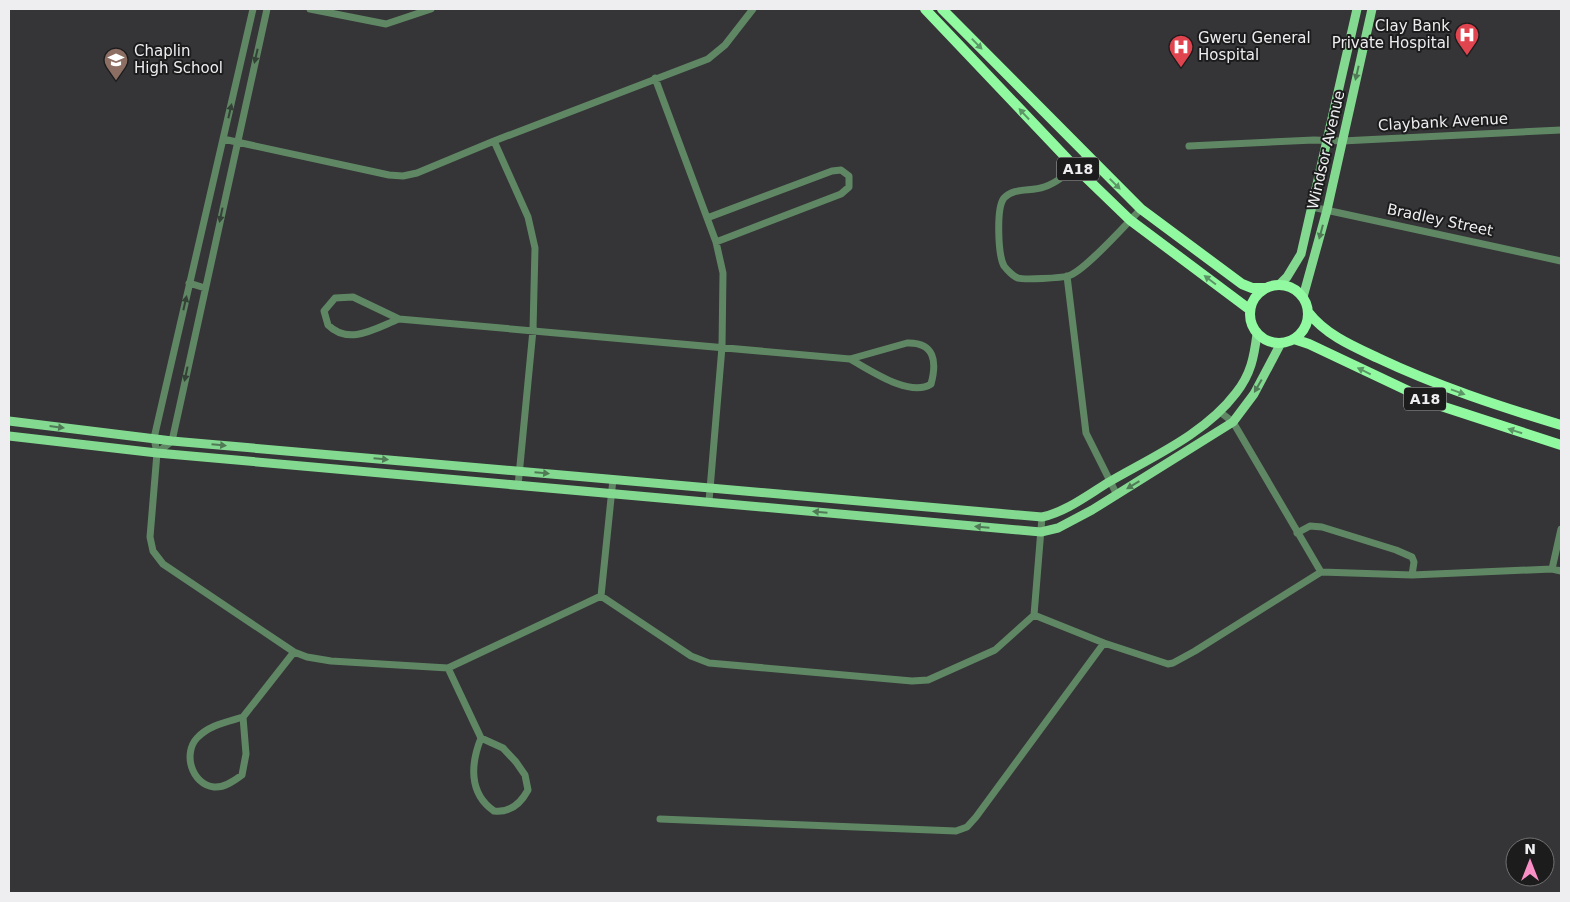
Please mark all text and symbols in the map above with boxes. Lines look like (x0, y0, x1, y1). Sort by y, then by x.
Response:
place label: Clay Bank Private Hospital (1332, 17, 1450, 52)
hospital icon: Clay Bank Private Hospital (1454, 22, 1480, 56)
place label: Gweru General Hospital (1198, 29, 1311, 64)
hospital icon: Gweru General Hospital (1168, 34, 1194, 68)
one-way arrow (970, 37, 982, 49)
place label: Chaplin High School (134, 42, 223, 77)
school or university icon: Chaplin High School (103, 47, 129, 81)
one-way arrow (252, 49, 260, 64)
one-way arrow (1353, 66, 1361, 81)
street label: Windsor Avenue (1304, 89, 1348, 211)
one-way arrow (226, 103, 234, 118)
one-way arrow (1019, 108, 1031, 120)
street label: Claybank Avenue (1378, 110, 1508, 134)
road number: A18 (1057, 157, 1099, 180)
one-way arrow (1109, 178, 1121, 190)
street label: Bradley Street (1385, 200, 1495, 240)
one-way arrow (217, 207, 225, 222)
one-way arrow (1317, 224, 1325, 239)
one-way arrow (1204, 275, 1217, 286)
one-way arrow (181, 296, 189, 311)
one-way arrow (182, 366, 190, 381)
one-way arrow (1357, 366, 1371, 374)
one-way arrow (1254, 380, 1263, 393)
road number: A18 (1404, 388, 1446, 410)
one-way arrow (1450, 389, 1465, 396)
one-way arrow (49, 423, 65, 431)
one-way arrow (1507, 426, 1522, 434)
one-way arrow (211, 441, 227, 449)
one-way arrow (373, 455, 389, 463)
one-way arrow (535, 470, 551, 478)
one-way arrow (1126, 481, 1139, 490)
one-way arrow (812, 508, 828, 516)
one-way arrow (974, 523, 990, 531)
north arrow (1505, 837, 1555, 887)
text: N (1524, 841, 1536, 857)

